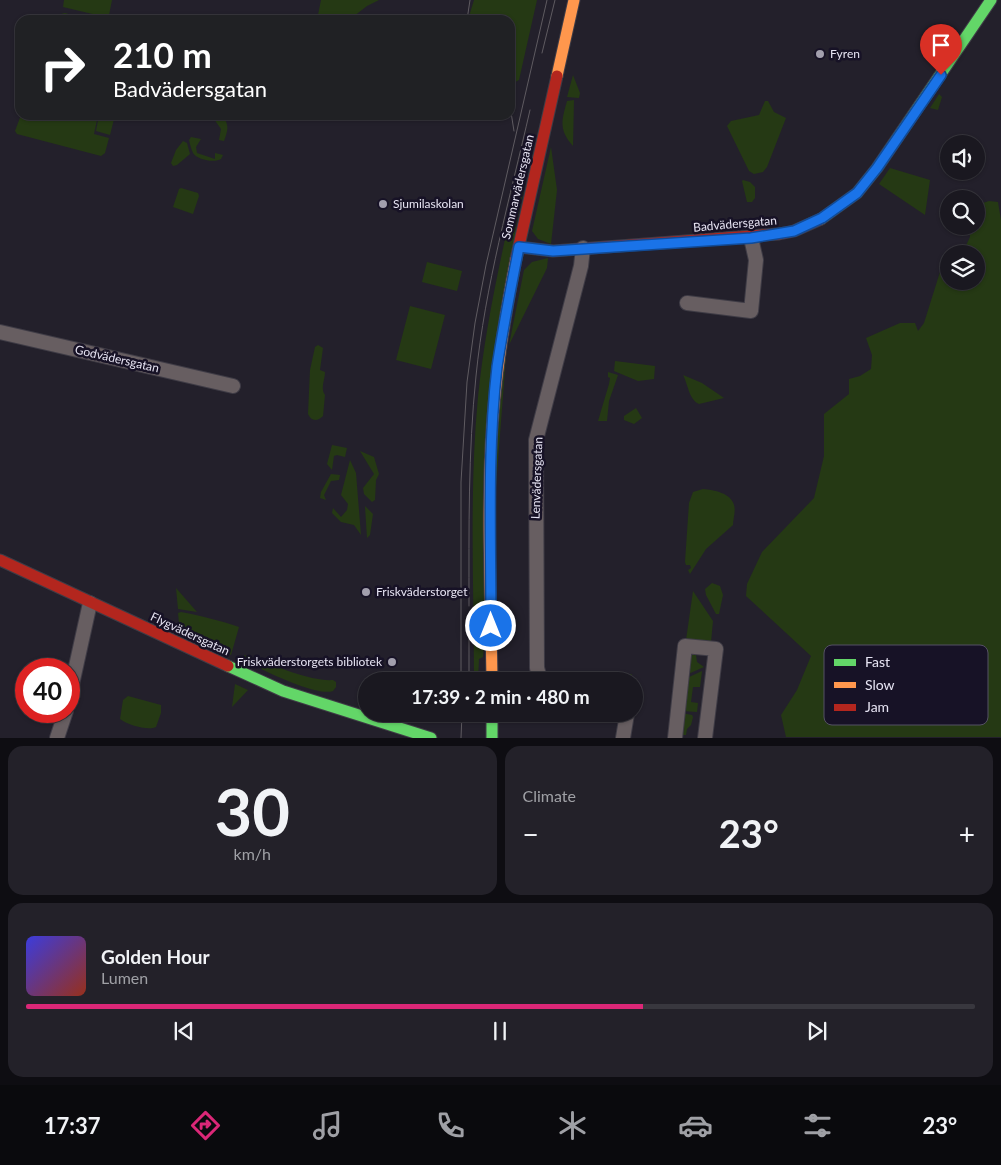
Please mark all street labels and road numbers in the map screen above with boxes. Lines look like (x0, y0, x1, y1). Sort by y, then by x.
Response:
street label: Sommarvädersgatan (498, 133, 537, 241)
street label: Badvädersgatan (692, 212, 777, 235)
street label: Godvädersgatan (74, 342, 161, 375)
street label: Lenvädersgatan (528, 437, 545, 519)
street label: Flygvädersgatan (148, 609, 232, 658)

